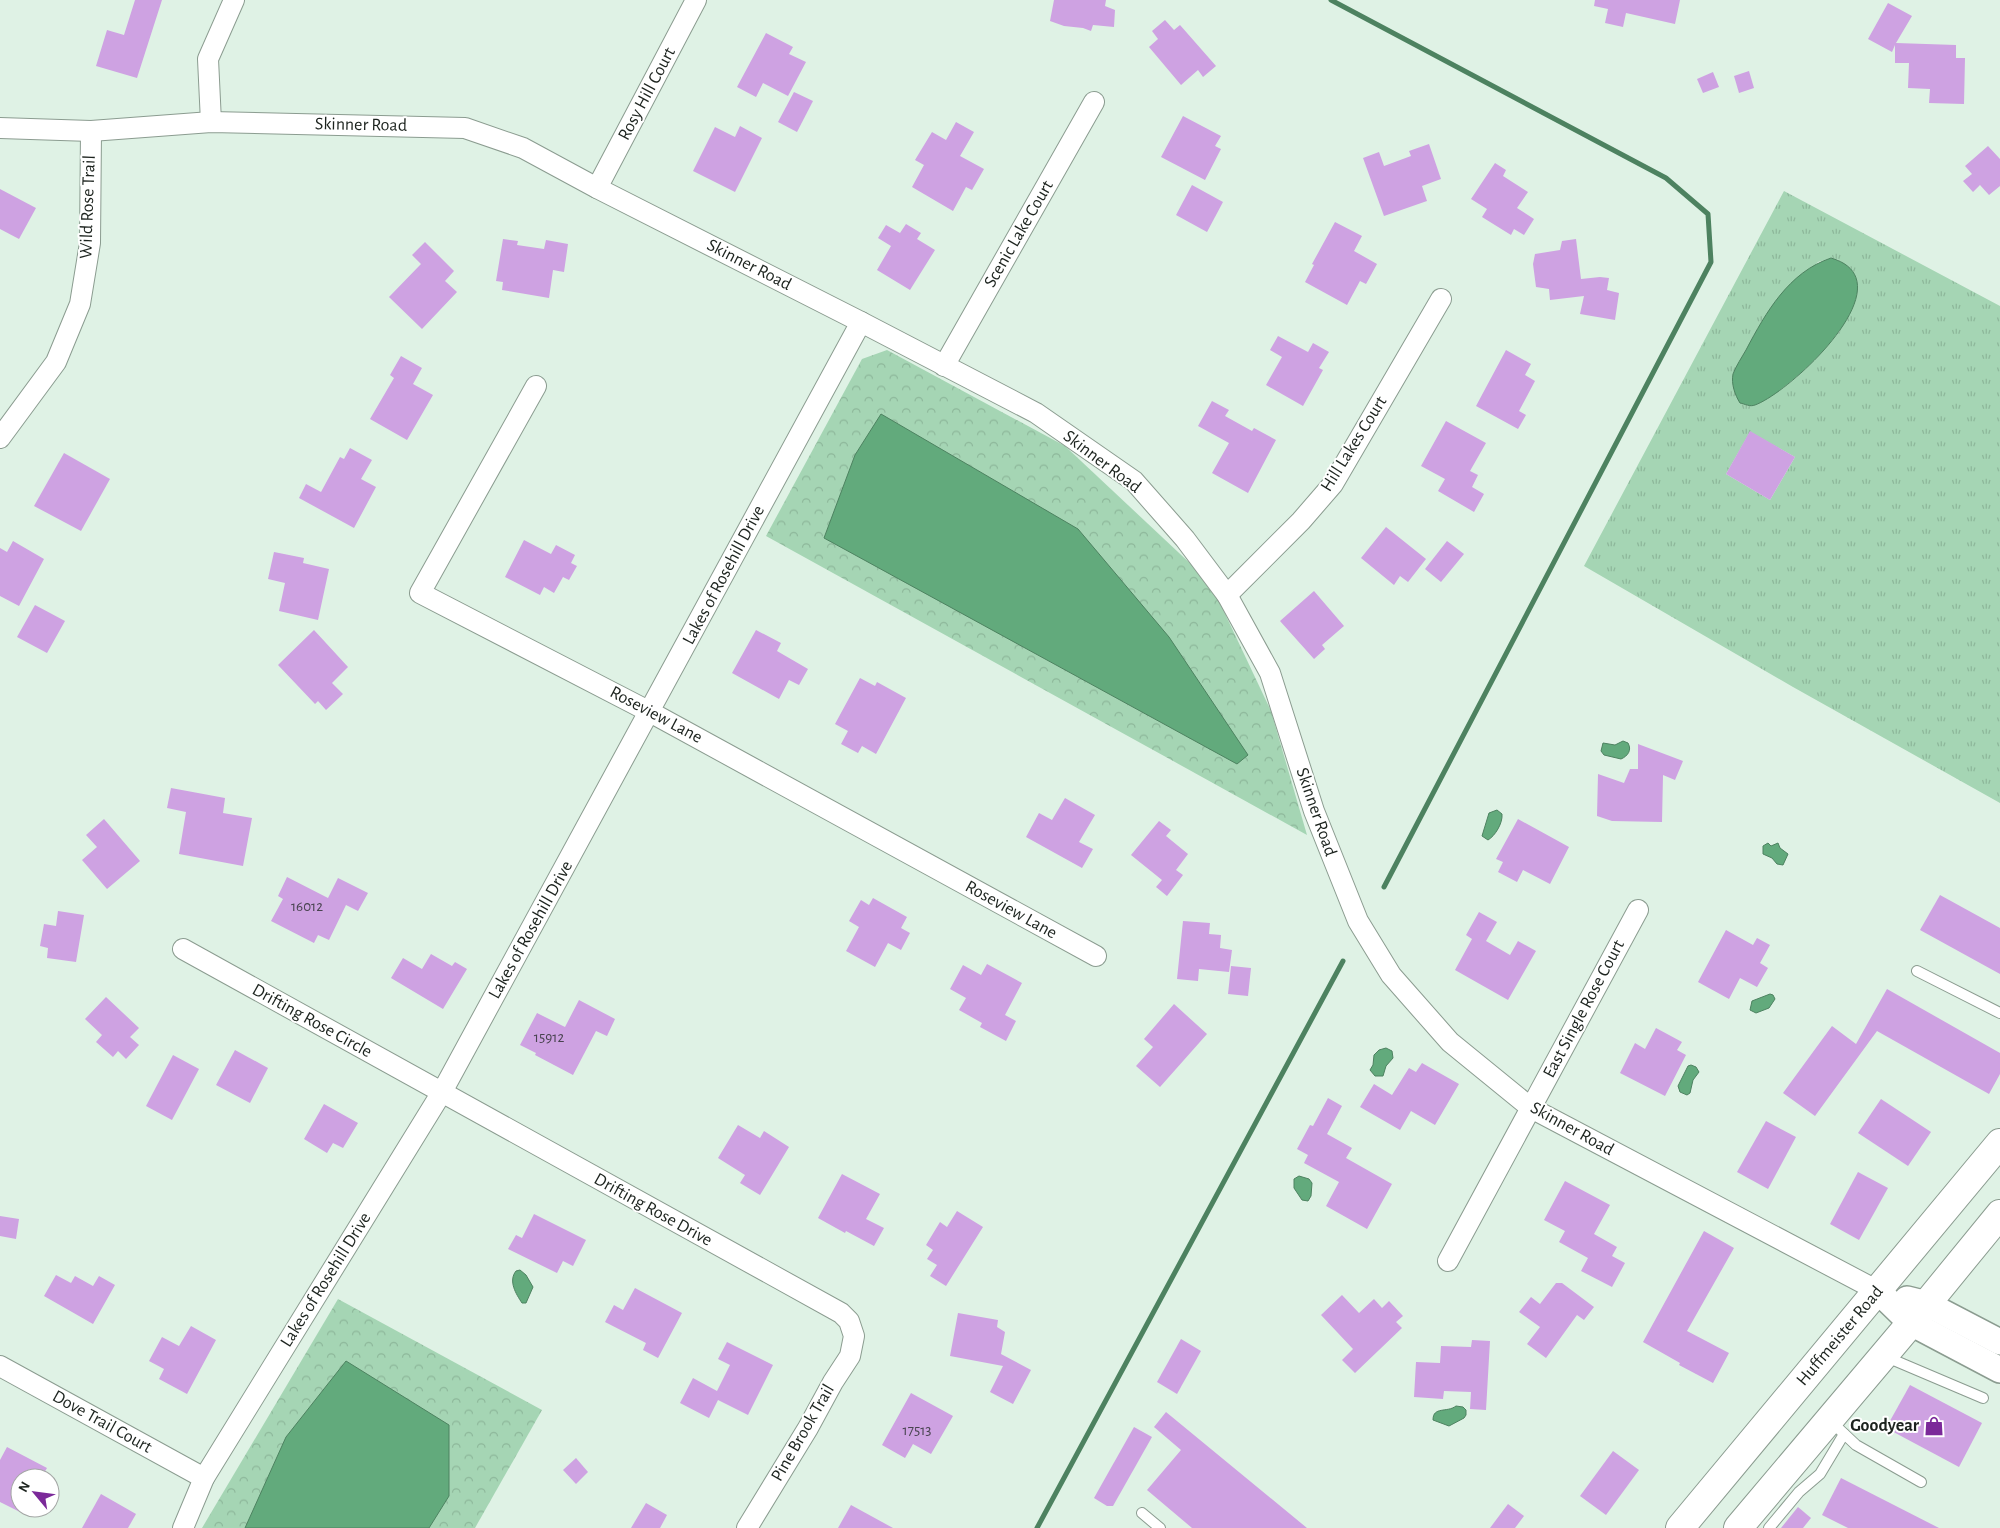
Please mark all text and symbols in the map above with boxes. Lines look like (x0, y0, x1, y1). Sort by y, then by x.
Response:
street label: Rosy Hill Court (615, 44, 679, 143)
street label: Skinner Road (315, 115, 407, 135)
street label: Wild Rose Trail (77, 155, 99, 259)
street label: Scenic Lake Court (981, 177, 1057, 291)
street label: Skinner Road (704, 236, 794, 294)
street label: Hill Lakes Court (1318, 393, 1391, 495)
street label: Skinner Road (1060, 427, 1144, 497)
street label: Lakes of Rosehill Drive (680, 502, 768, 648)
street label: Roseview Lane (607, 683, 705, 747)
street label: Skinner Road (1292, 765, 1340, 859)
street label: Lakes of Rosehill Drive (486, 858, 576, 1002)
street label: Roseview Lane (962, 877, 1060, 943)
house number: 16012 (291, 899, 323, 914)
street label: East Single Rose Court (1540, 937, 1628, 1081)
street label: Drifting Rose Circle (249, 981, 375, 1061)
house number: 15912 (534, 1030, 564, 1045)
street label: Skinner Road (1527, 1099, 1617, 1159)
street label: Drifting Rose Drive (591, 1170, 715, 1250)
street label: Lakes of Rosehill Drive (277, 1210, 375, 1350)
street label: Huffmeister Road (1793, 1283, 1887, 1389)
street label: Pine Brook Trail (768, 1381, 838, 1485)
street label: Dove Trail Court (49, 1387, 155, 1457)
shop icon: Goodyear (1923, 1415, 1945, 1437)
place label: Goodyear (1850, 1417, 1920, 1435)
house number: 17513 (902, 1423, 932, 1438)
north arrow (10, 1468, 60, 1518)
text: N (16, 1480, 33, 1495)

